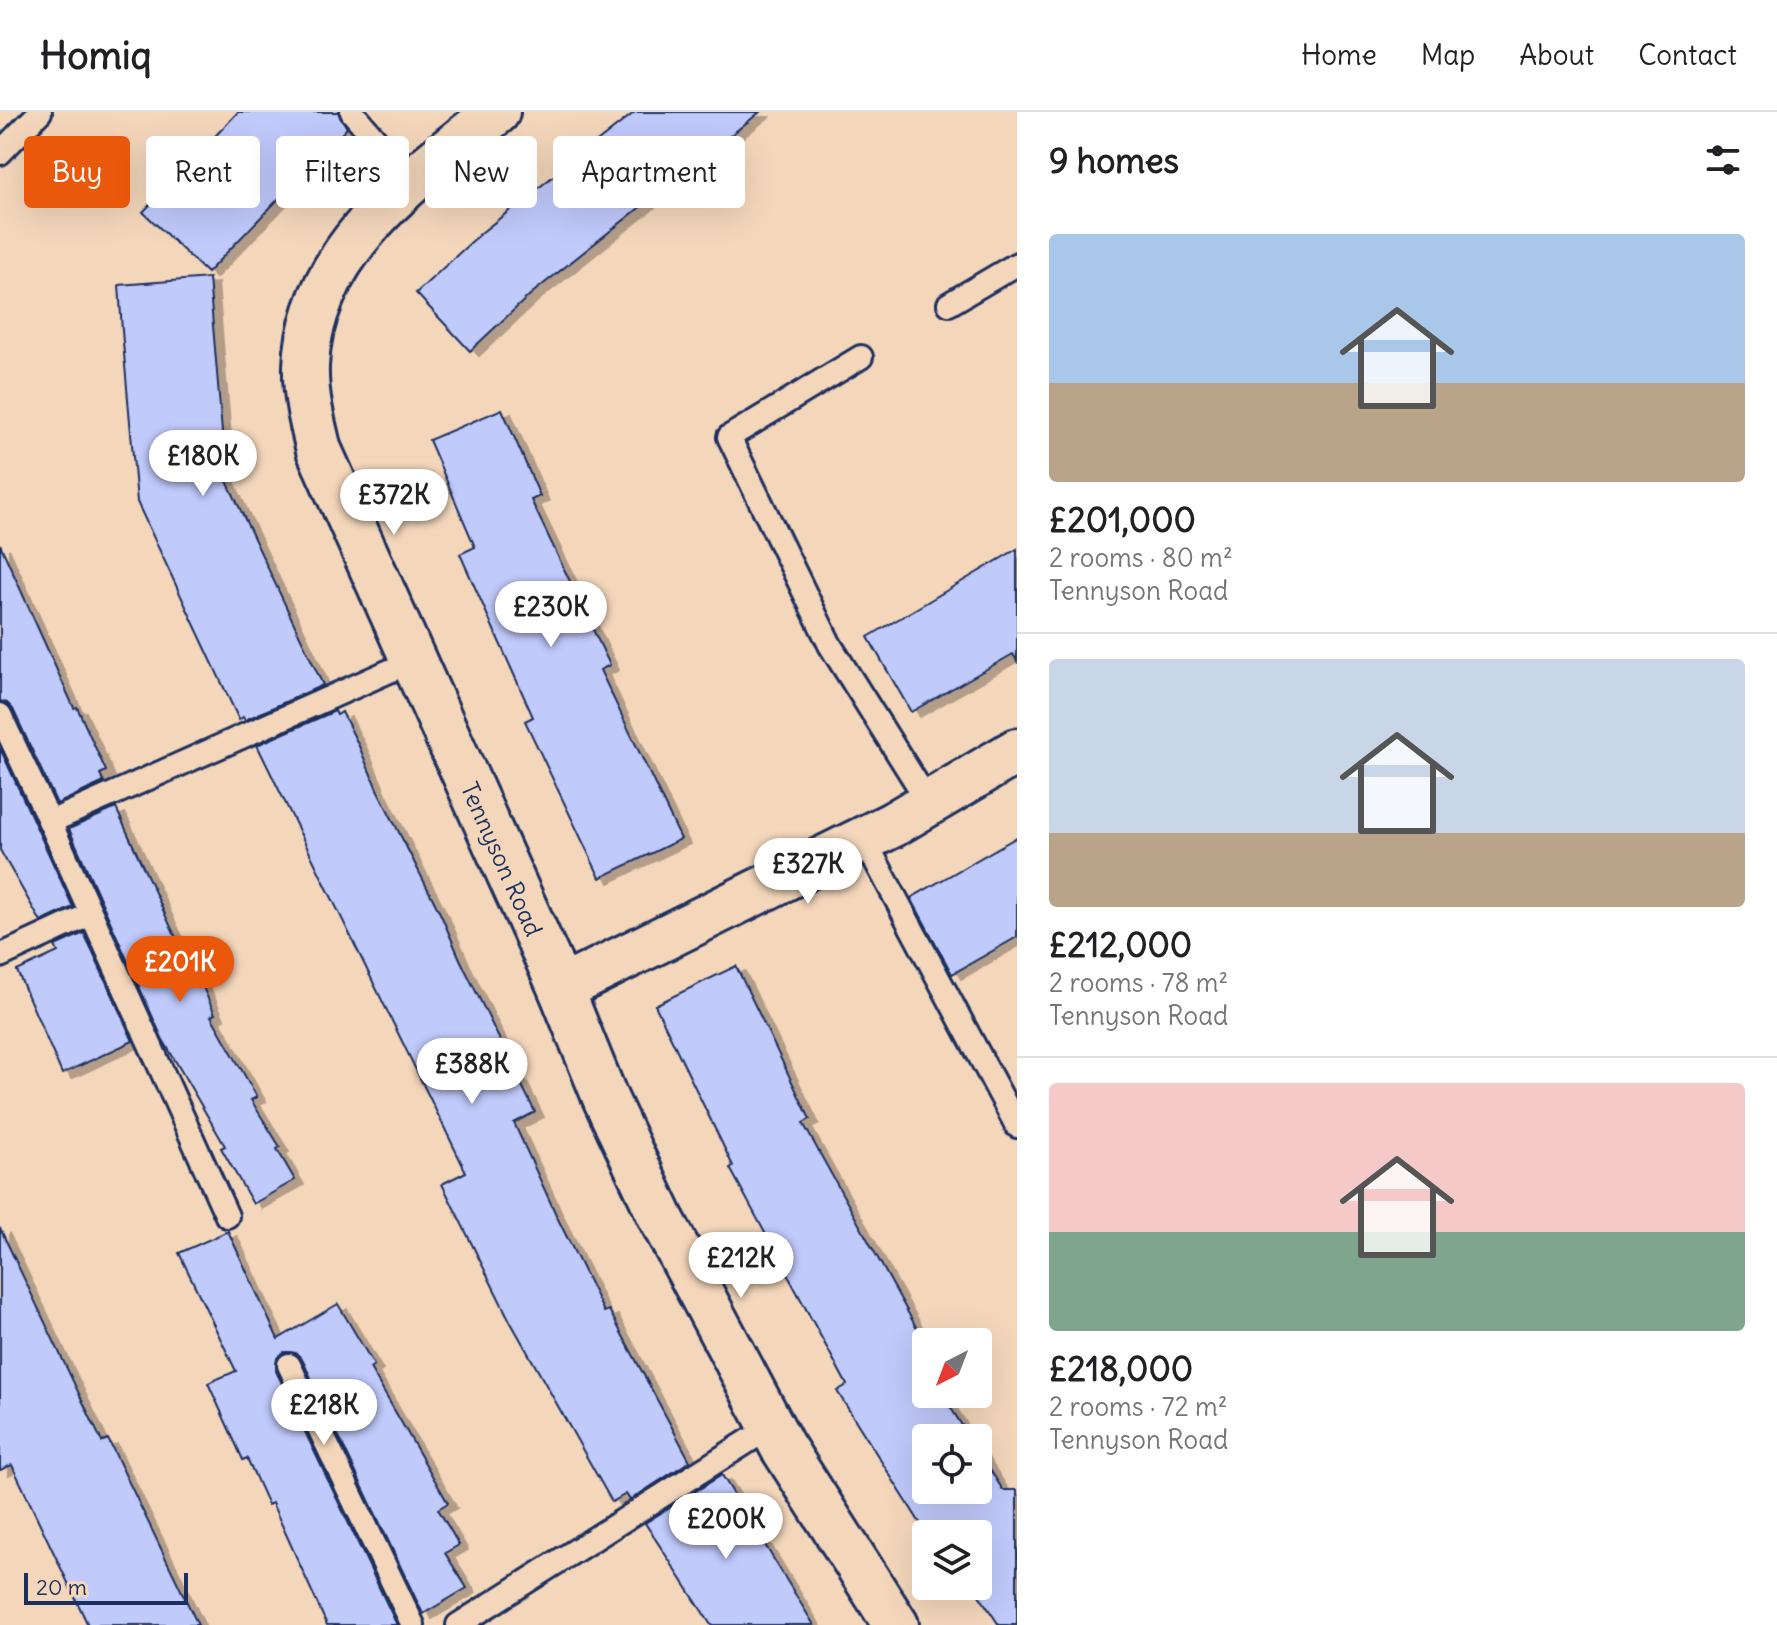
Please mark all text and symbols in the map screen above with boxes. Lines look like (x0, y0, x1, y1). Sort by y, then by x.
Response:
text: Homiq (40, 32, 152, 79)
text: Home (1301, 37, 1377, 73)
text: Map (1421, 37, 1475, 73)
text: About (1519, 37, 1594, 73)
text: Contact (1638, 37, 1737, 73)
chip: Buy (24, 136, 130, 208)
chip: Rent (146, 136, 260, 208)
chip: Filters (276, 136, 409, 208)
chip: New (425, 136, 537, 208)
chip: Apartment (553, 136, 745, 208)
icon: filters (1701, 138, 1745, 182)
text: 9 homes (1049, 139, 1179, 182)
icon: home (1325, 286, 1469, 430)
pin: £180K (147, 430, 259, 498)
text: £180K (167, 439, 239, 472)
pin: £372K (338, 469, 450, 537)
text: £372K (358, 478, 430, 511)
text: £201,000 (1049, 498, 1196, 541)
text: 2 rooms · 80 m² (1049, 541, 1233, 574)
text: Tennyson Road (1049, 574, 1228, 607)
pin: £230K (495, 581, 607, 649)
text: £230K (513, 590, 589, 623)
icon: home (1325, 711, 1469, 855)
street label: Tennyson Road (455, 777, 549, 941)
pin: £327K (752, 838, 864, 906)
text: £327K (772, 847, 844, 880)
text: £212,000 (1049, 923, 1192, 966)
pin: £201K (124, 936, 236, 1004)
text: £201K (144, 945, 216, 978)
text: 2 rooms · 78 m² (1049, 966, 1228, 999)
text: Tennyson Road (1049, 999, 1228, 1032)
pin: £388K (416, 1038, 528, 1106)
text: £388K (435, 1047, 509, 1080)
icon: home (1325, 1135, 1469, 1279)
pin: £212K (685, 1232, 797, 1300)
text: £212K (707, 1241, 775, 1274)
north arrow (912, 1328, 992, 1408)
map controls (912, 1328, 992, 1600)
text: £218,000 (1049, 1347, 1193, 1390)
pin: £218K (268, 1379, 380, 1447)
text: £218K (289, 1388, 359, 1421)
text: 2 rooms · 72 m² (1049, 1390, 1228, 1423)
text: Tennyson Road (1049, 1423, 1228, 1456)
button: locate (912, 1424, 992, 1504)
pin: £200K (670, 1493, 782, 1561)
text: £200K (687, 1502, 765, 1535)
button: layers (912, 1520, 992, 1600)
scale bar (24, 1569, 188, 1605)
text: 20 m (36, 1573, 87, 1601)

